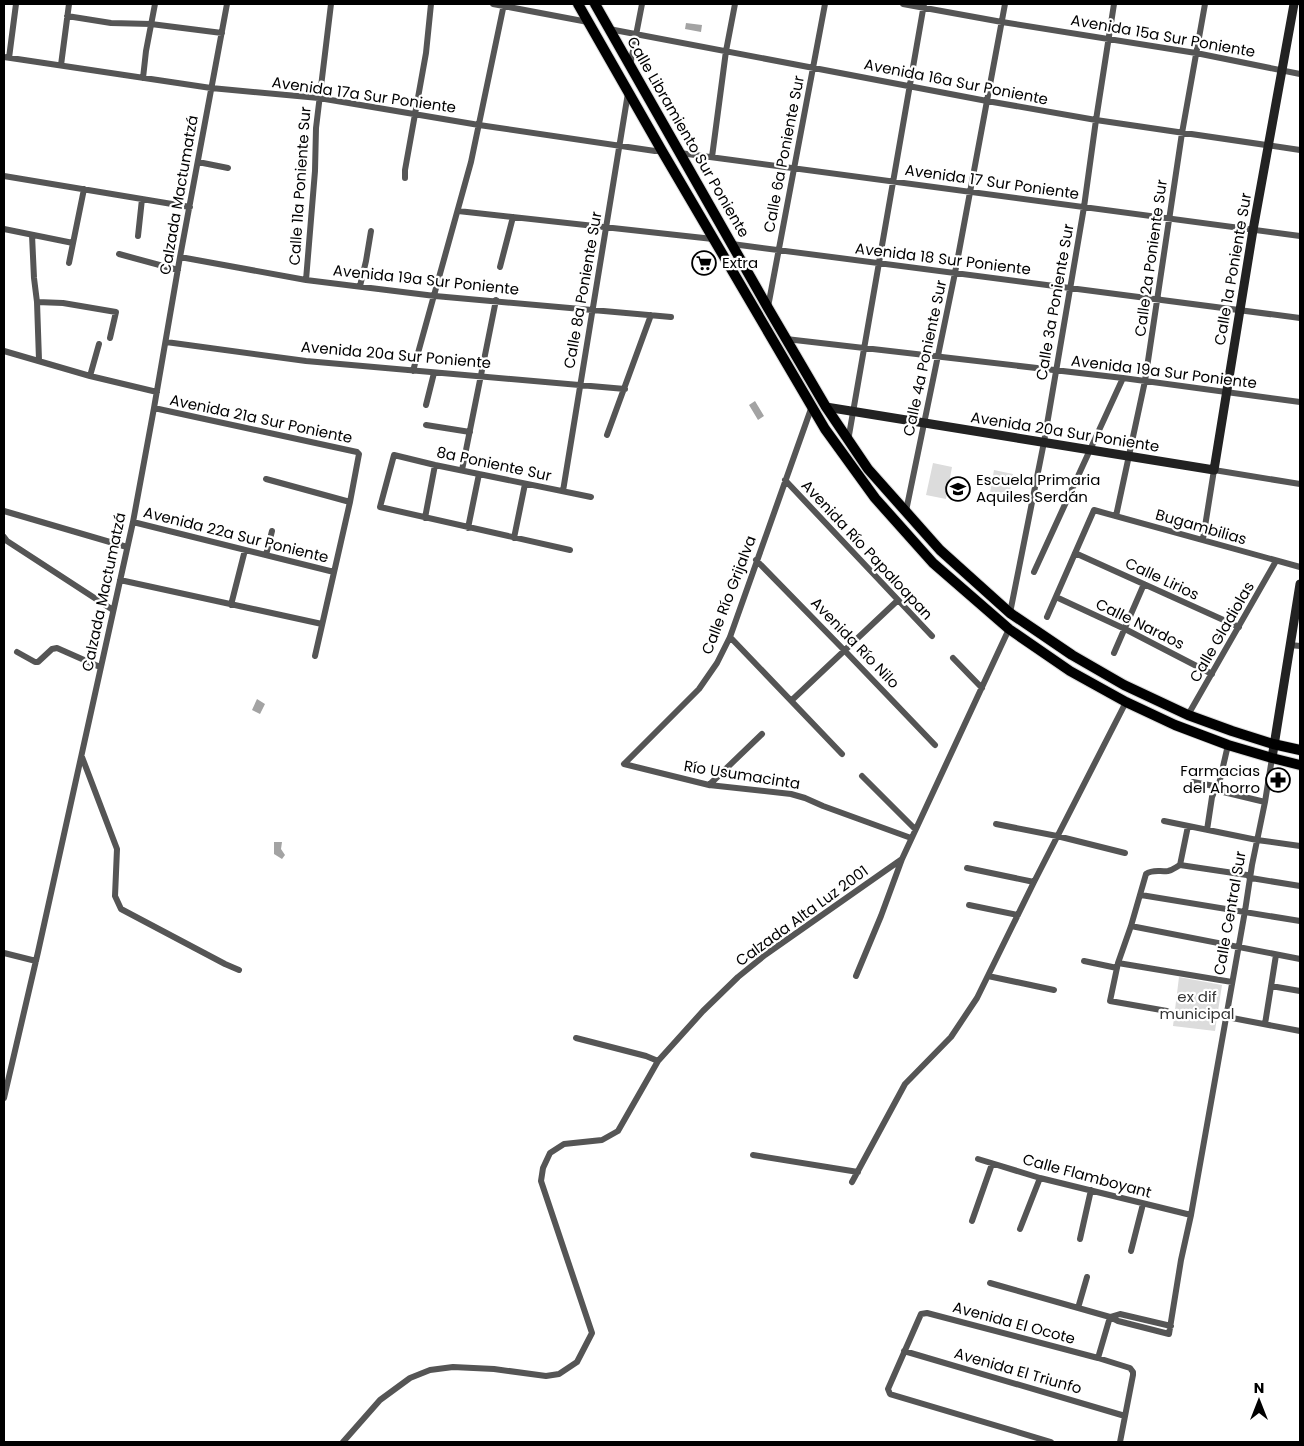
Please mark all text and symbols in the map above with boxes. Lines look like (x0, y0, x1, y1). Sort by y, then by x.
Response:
street label: Avenida 15a Sur Poniente (1069, 9, 1257, 62)
street label: Calle Libramiento Sur Poniente (622, 32, 755, 241)
street label: Avenida 16a Sur Poniente (862, 53, 1050, 110)
street label: Avenida 17a Sur Poniente (271, 71, 458, 118)
street label: Calle 6a Poniente Sur (758, 73, 809, 234)
street label: Calle 11a Poniente Sur (283, 105, 316, 266)
street label: Calzada Mactumatzá (154, 113, 203, 276)
street label: Avenida 17 Sur Poniente (904, 159, 1080, 204)
street label: Calle 2a Poniente Sur (1129, 178, 1172, 338)
street label: Calle 1a Poniente Sur (1209, 191, 1256, 347)
street label: Calle 8a Poniente Sur (558, 209, 607, 370)
street label: Calle 3a Poniente Sur (1030, 222, 1079, 382)
street label: Avenida 18 Sur Poniente (854, 237, 1032, 280)
supermarket icon: Extra (691, 250, 717, 276)
place label: Extra (722, 252, 758, 273)
street label: Avenida 19a Sur Poniente (332, 259, 520, 300)
street label: Calle 4a Poniente Sur (898, 277, 951, 438)
street label: Avenida 20a Sur Poniente (300, 336, 492, 373)
street label: Avenida 19a Sur Poniente (1070, 350, 1258, 393)
street label: Avenida 21a Sur Poniente (168, 389, 354, 448)
street label: Avenida 20a Sur Poniente (969, 406, 1161, 457)
street label: 8a Poniente Sur (435, 441, 554, 486)
place label: Escuela Primaria Aquiles Serdán (976, 469, 1100, 507)
street label: Avenida Río Papaloapan (797, 475, 938, 624)
school or university icon: Escuela Primaria Aquiles Serdán (945, 476, 971, 502)
street label: Avenida 22a Sur Poniente (141, 501, 331, 568)
street label: Bugambilias (1153, 504, 1249, 550)
street label: Calzada Mactumatzá (76, 511, 131, 673)
street label: Calle Río Grijalva (696, 532, 761, 657)
street label: Calle Lirios (1122, 552, 1203, 605)
street label: Calle Gladiolas (1184, 577, 1259, 686)
street label: Avenida Río Nilo (806, 592, 904, 693)
street label: Calle Nardos (1092, 593, 1188, 654)
street label: Río Usumacinta (682, 755, 802, 794)
place label: Farmacias del Ahorro (1180, 760, 1260, 798)
pharmacy icon: Farmacias del Ahorro (1265, 767, 1291, 793)
street label: Calle Central Sur (1208, 849, 1251, 977)
street label: Calzada Alta Luz 2001 (731, 860, 872, 971)
park label: ex dif municipal (1159, 986, 1235, 1024)
street label: Calle Flamboyant (1020, 1148, 1154, 1203)
street label: Avenida El Ocote (951, 1296, 1078, 1349)
street label: Avenida El Triunfo (952, 1342, 1084, 1399)
north arrow (1234, 1376, 1284, 1426)
text: N (1254, 1378, 1264, 1398)

